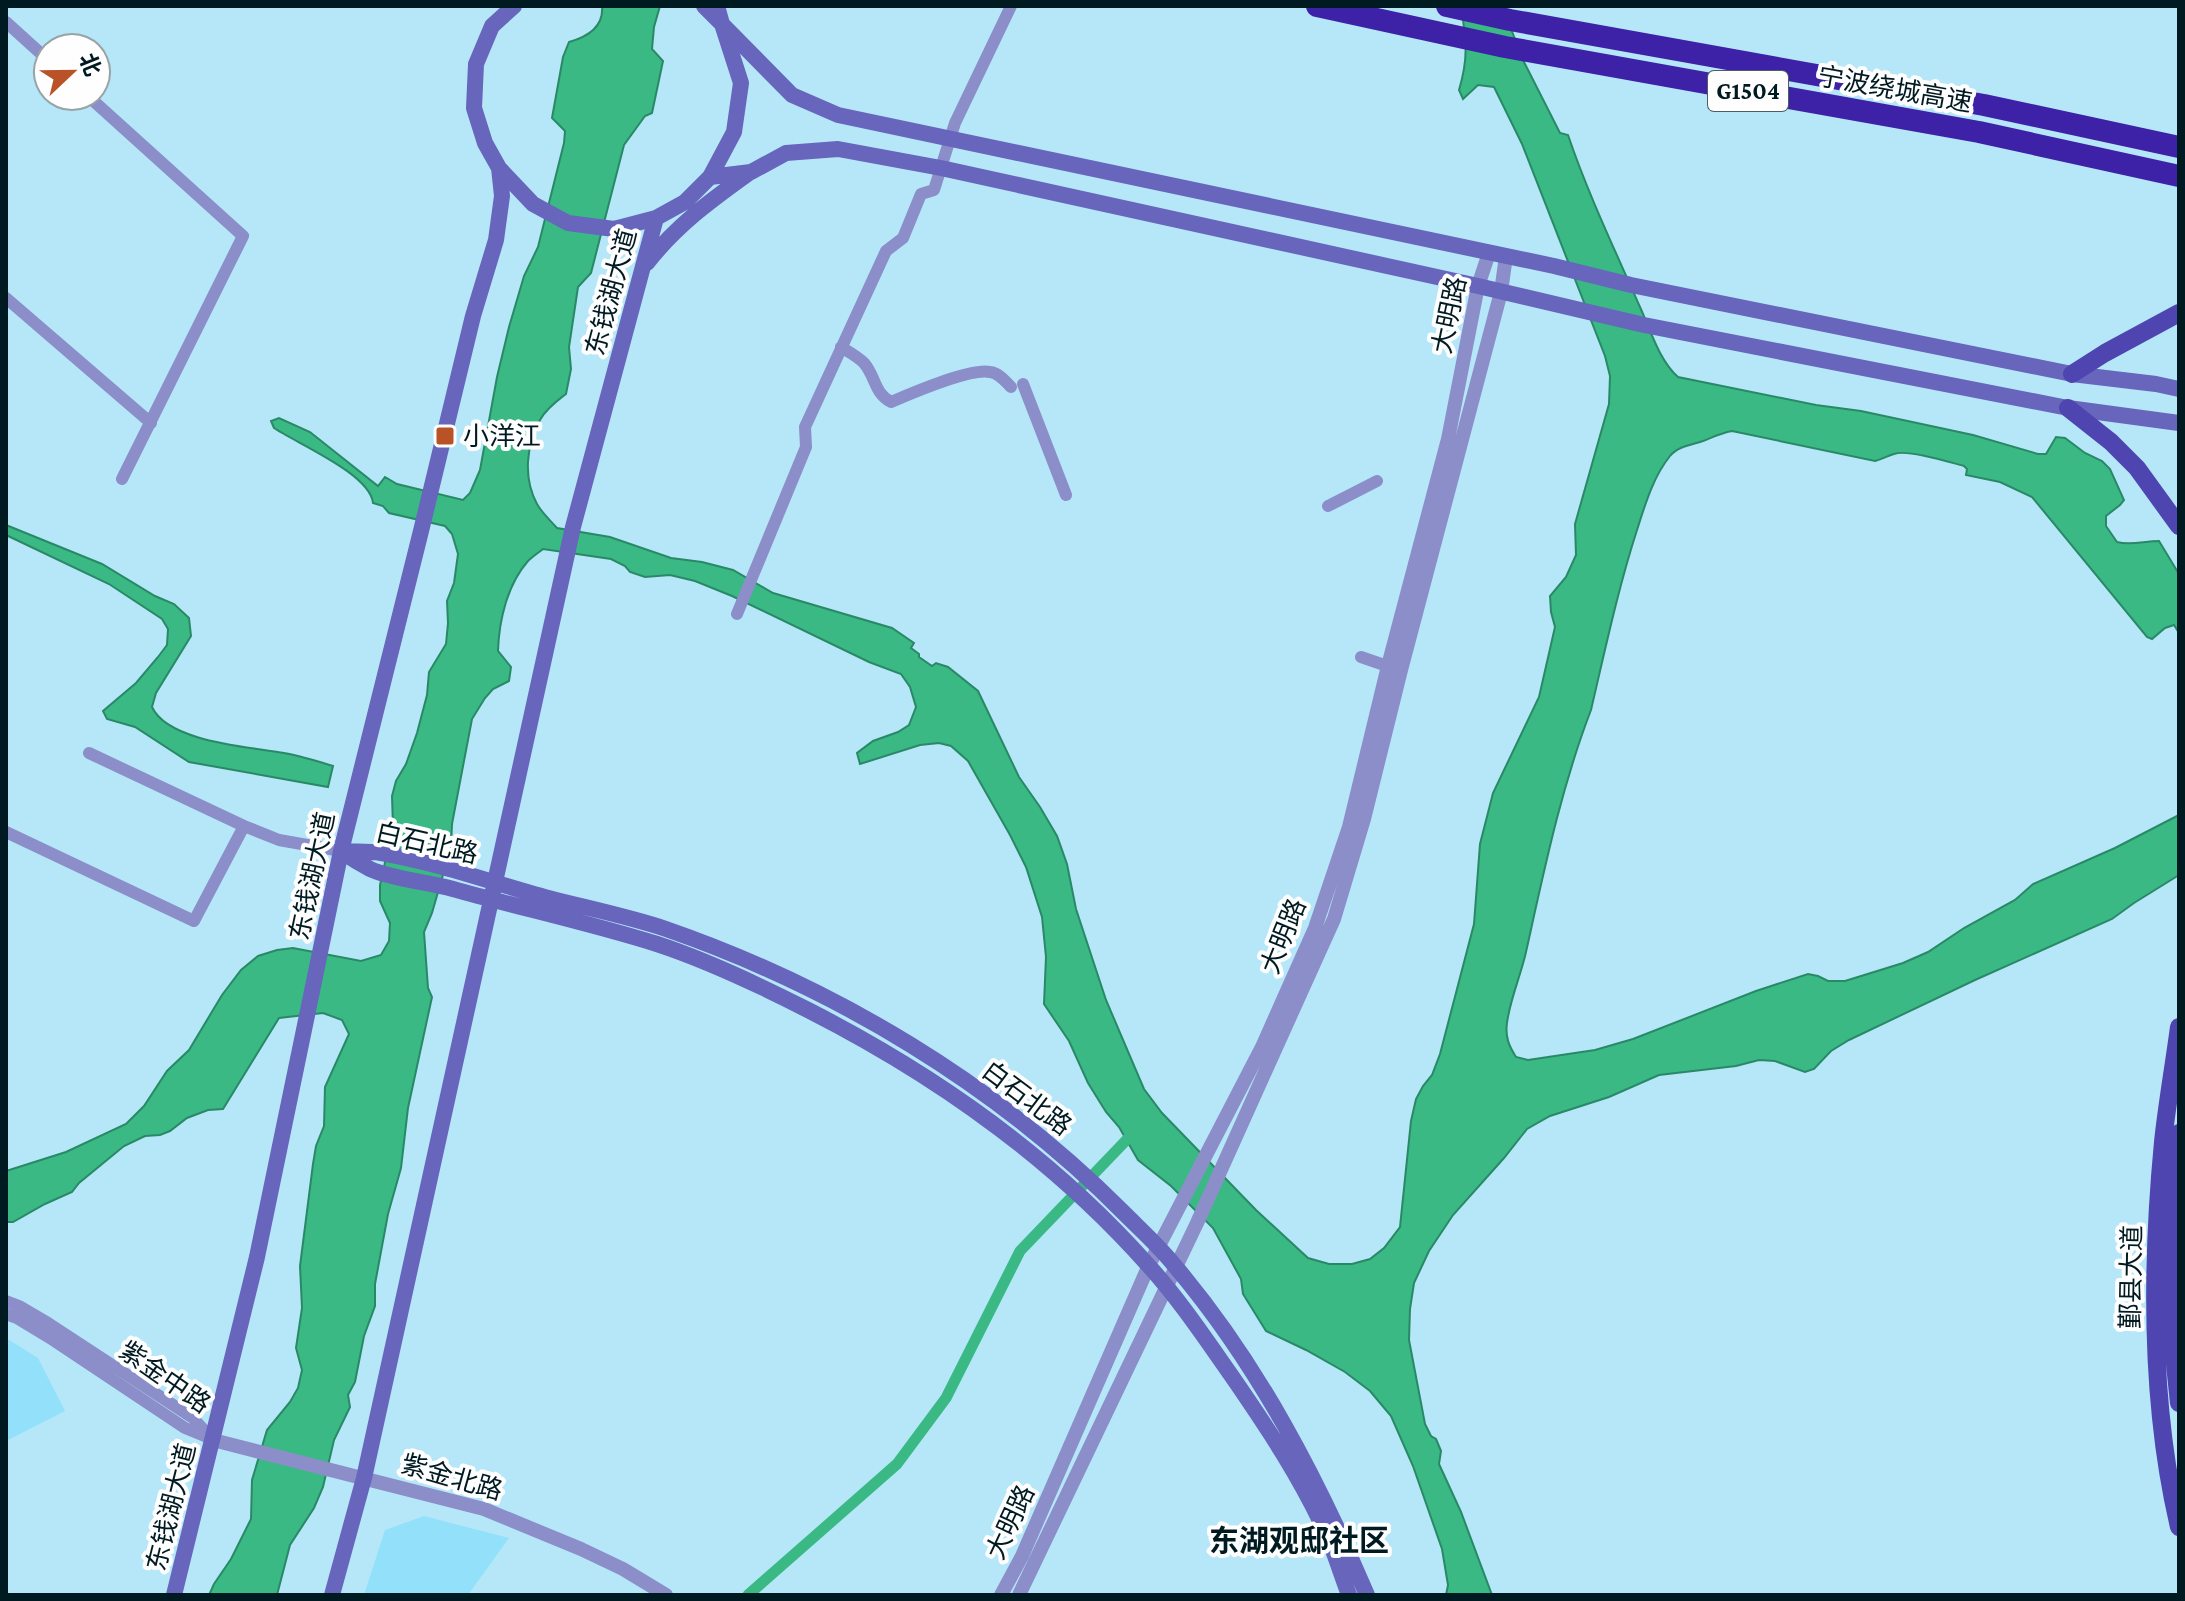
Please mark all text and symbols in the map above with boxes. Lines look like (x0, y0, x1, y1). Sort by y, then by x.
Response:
north arrow (32, 32, 112, 112)
text: 北 (74, 50, 106, 80)
street label: 宁波绕城高速 (1816, 62, 1974, 117)
road number: G1504 (1708, 71, 1788, 111)
street label: 东钱湖大道 (581, 226, 642, 359)
street label: 大明路 (1427, 274, 1472, 356)
place label: 小洋江 (463, 422, 541, 451)
marker: 小洋江 (434, 425, 456, 447)
street label: 东钱湖大道 (285, 810, 340, 943)
street label: 白石北路 (373, 818, 481, 869)
street label: 大明路 (1255, 895, 1312, 978)
street label: 白石北路 (976, 1056, 1077, 1141)
street label: 鄞县大道 (2116, 1225, 2147, 1329)
street label: 紫金中路 (114, 1336, 216, 1419)
street label: 东钱湖大道 (142, 1441, 201, 1574)
street label: 紫金北路 (398, 1449, 506, 1506)
street label: 大明路 (981, 1481, 1040, 1564)
district label: 东湖观邸社区 (1209, 1524, 1389, 1557)

